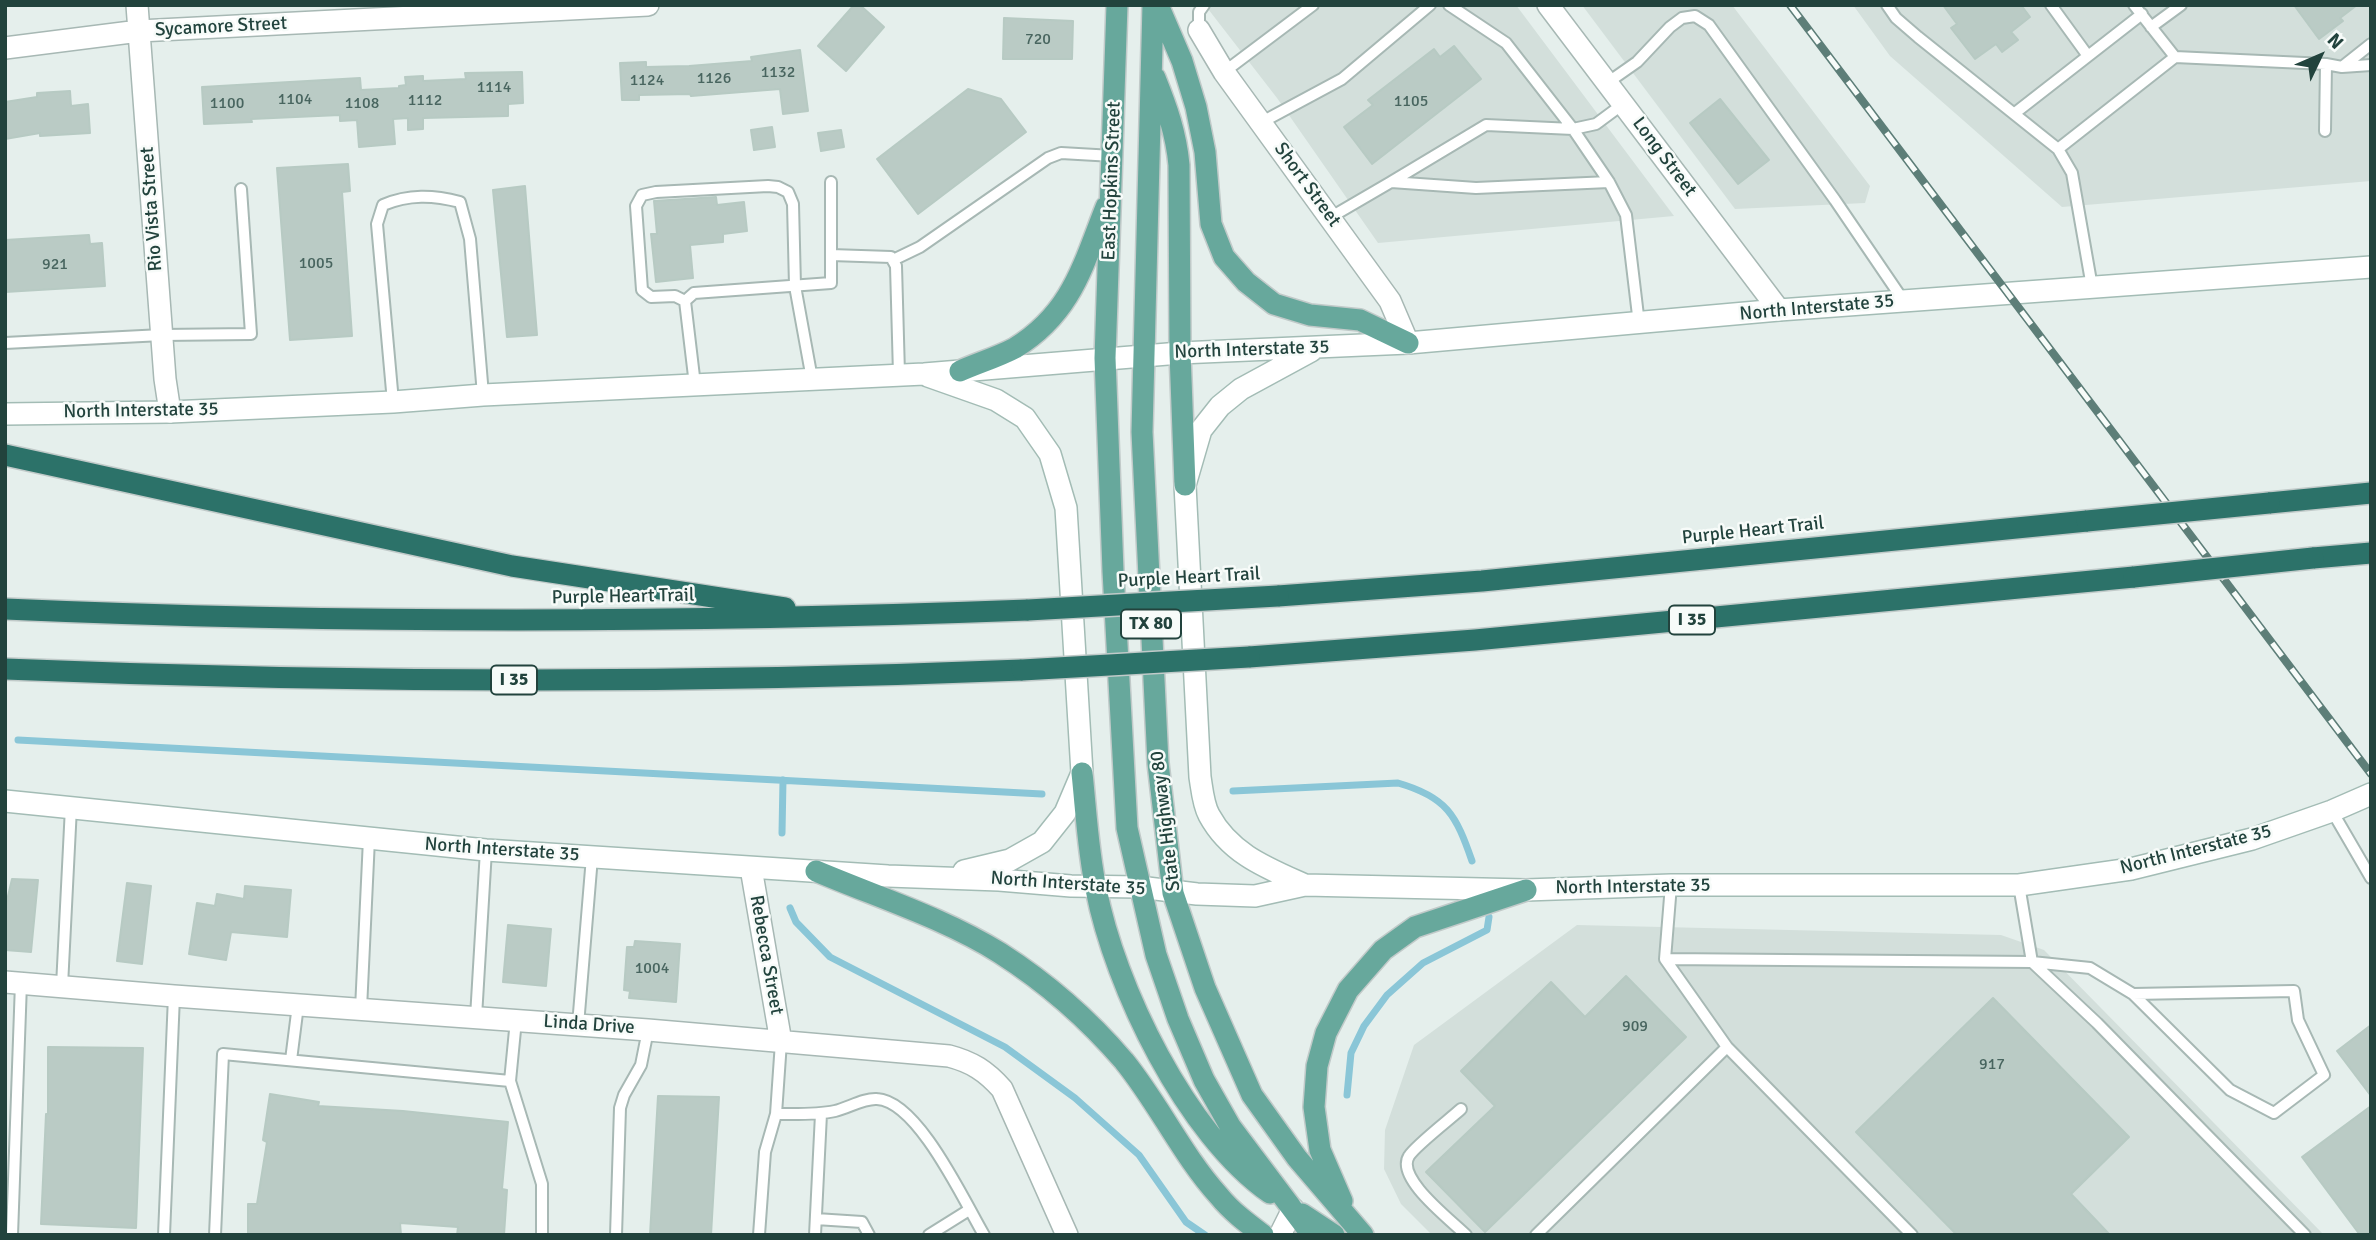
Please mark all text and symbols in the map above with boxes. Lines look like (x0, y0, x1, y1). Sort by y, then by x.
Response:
street label: Sycamore Street (154, 12, 288, 42)
north arrow (2285, 21, 2355, 91)
text: N (2322, 28, 2348, 55)
house number: 720 (1025, 30, 1051, 50)
house number: 1132 (761, 63, 795, 83)
house number: 1126 (697, 69, 731, 89)
house number: 1124 (630, 71, 664, 91)
house number: 1114 (477, 78, 511, 98)
house number: 1104 (278, 90, 312, 110)
house number: 1112 (408, 91, 442, 111)
house number: 1105 (1394, 92, 1428, 112)
house number: 1100 (210, 94, 244, 114)
house number: 1108 (345, 94, 379, 114)
street label: East Hopkins Street (1098, 101, 1126, 261)
street label: Long Street (1627, 113, 1701, 201)
street label: Short Street (1269, 138, 1345, 232)
street label: Rio Vista Street (136, 146, 168, 272)
house number: 1005 (299, 254, 333, 274)
house number: 921 (42, 255, 68, 275)
street label: North Interstate 35 (1739, 290, 1895, 326)
street label: North Interstate 35 (1174, 336, 1330, 364)
street label: North Interstate 35 (63, 398, 219, 424)
street label: Purple Heart Trail (1681, 512, 1825, 550)
street label: Purple Heart Trail (1117, 563, 1261, 593)
street label: Purple Heart Trail (551, 584, 695, 610)
road number: I 35 (1669, 606, 1715, 634)
road number: TX 80 (1121, 610, 1181, 638)
road number: I 35 (491, 666, 537, 694)
street label: State Highway 80 (1146, 749, 1186, 893)
street label: North Interstate 35 (2118, 820, 2274, 880)
street label: North Interstate 35 (424, 833, 580, 867)
street label: North Interstate 35 (990, 867, 1146, 901)
street label: North Interstate 35 (1555, 874, 1711, 900)
street label: Rebecca Street (744, 893, 788, 1017)
house number: 1004 (635, 959, 669, 979)
street label: Linda Drive (543, 1010, 635, 1040)
house number: 909 (1622, 1017, 1648, 1037)
house number: 917 (1979, 1055, 2005, 1075)

